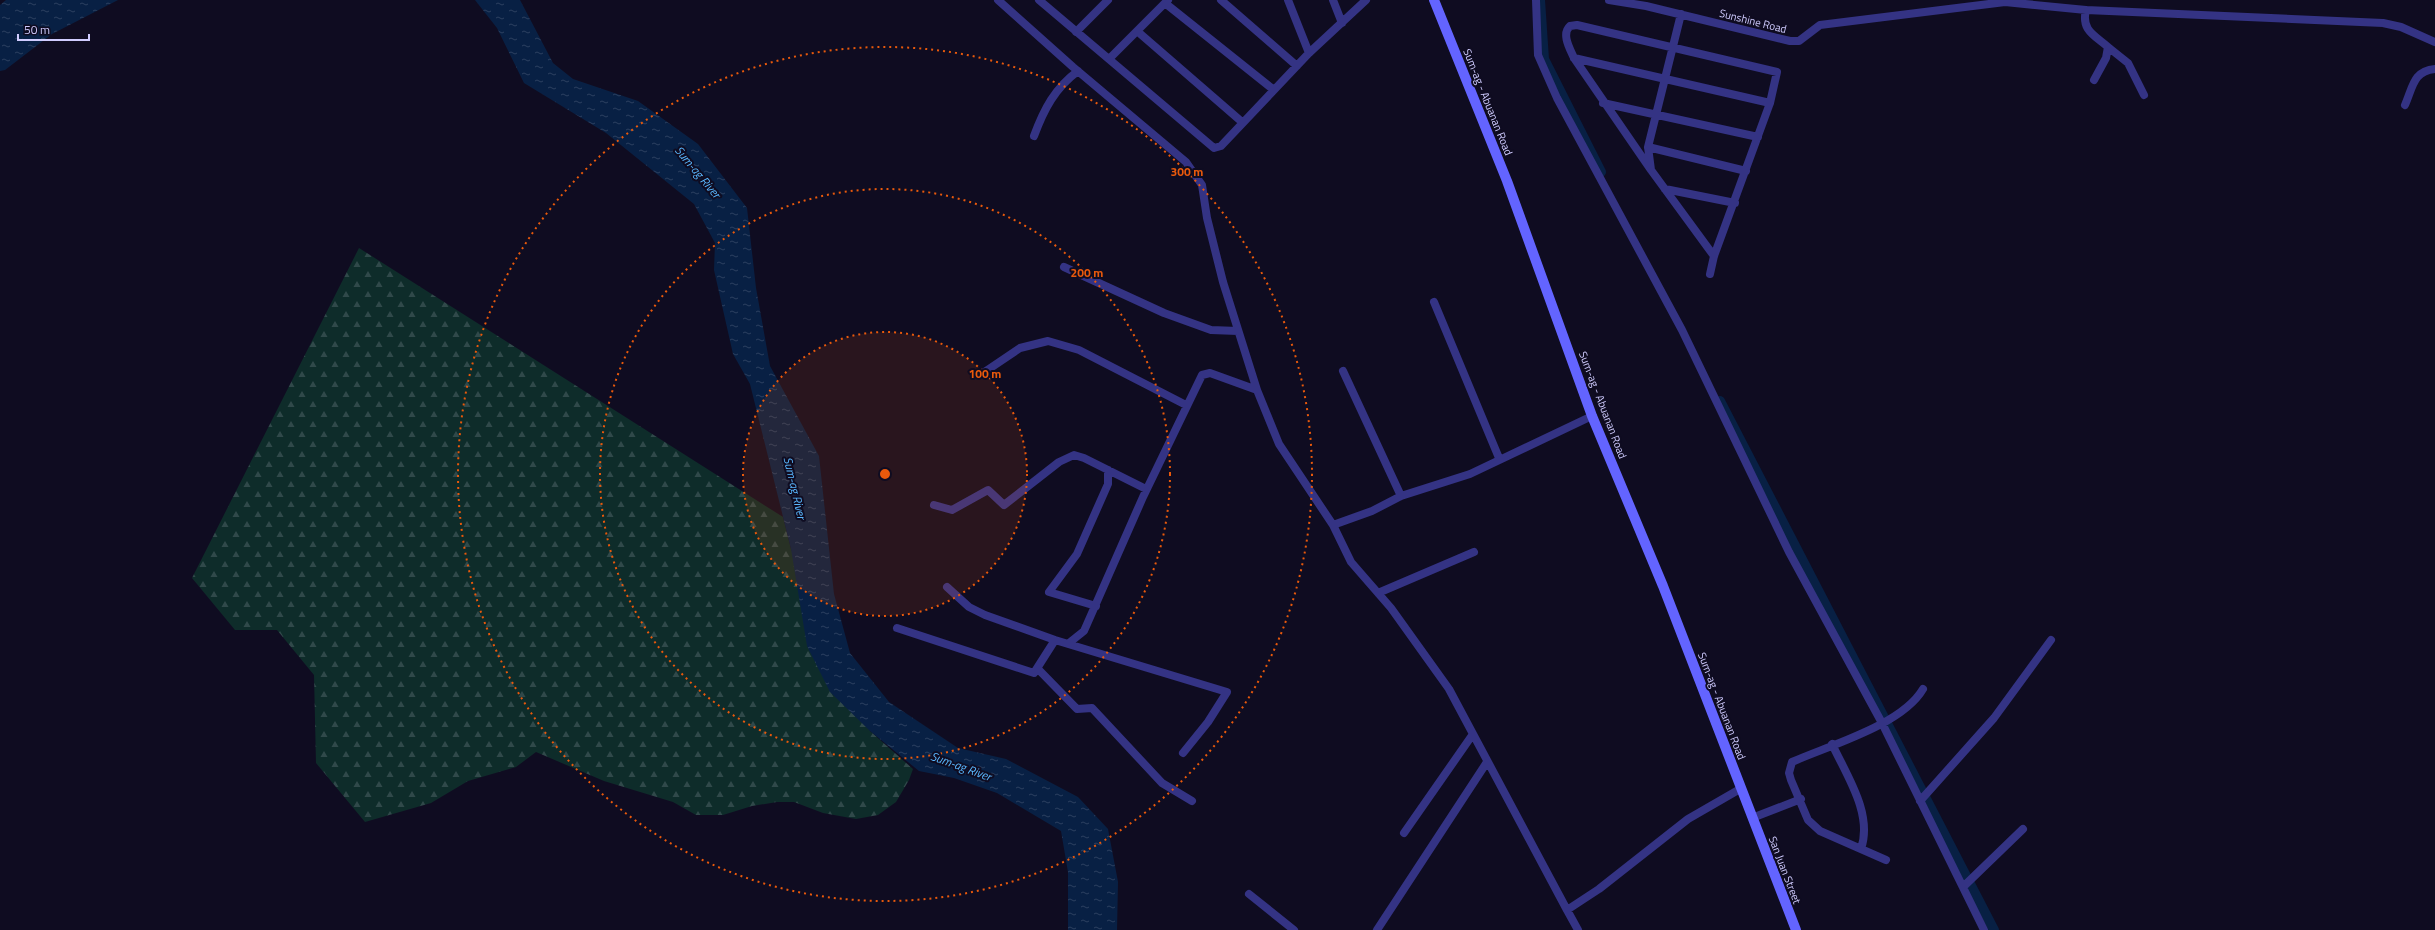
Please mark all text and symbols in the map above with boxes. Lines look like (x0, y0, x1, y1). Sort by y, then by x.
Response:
street label: Sunshine Road (1718, 5, 1789, 37)
scale bar (18, 16, 89, 42)
text: 50 m (24, 20, 50, 39)
street label: Sum-ag - Abuanan Road (1459, 46, 1517, 158)
water label: Sum-ag River (670, 142, 727, 204)
text: 300 m (1171, 162, 1203, 181)
text: 200 m (1071, 263, 1103, 282)
street label: Sum-ag - Abuanan Road (1575, 349, 1631, 461)
text: 100 m (969, 364, 1001, 383)
water label: Sum-ag River (779, 455, 812, 523)
centre of rings (878, 467, 892, 481)
street label: Sum-ag - Abuanan Road (1694, 650, 1750, 762)
water label: Sum-ag River (928, 746, 996, 787)
street label: San Juan Street (1765, 834, 1805, 906)

